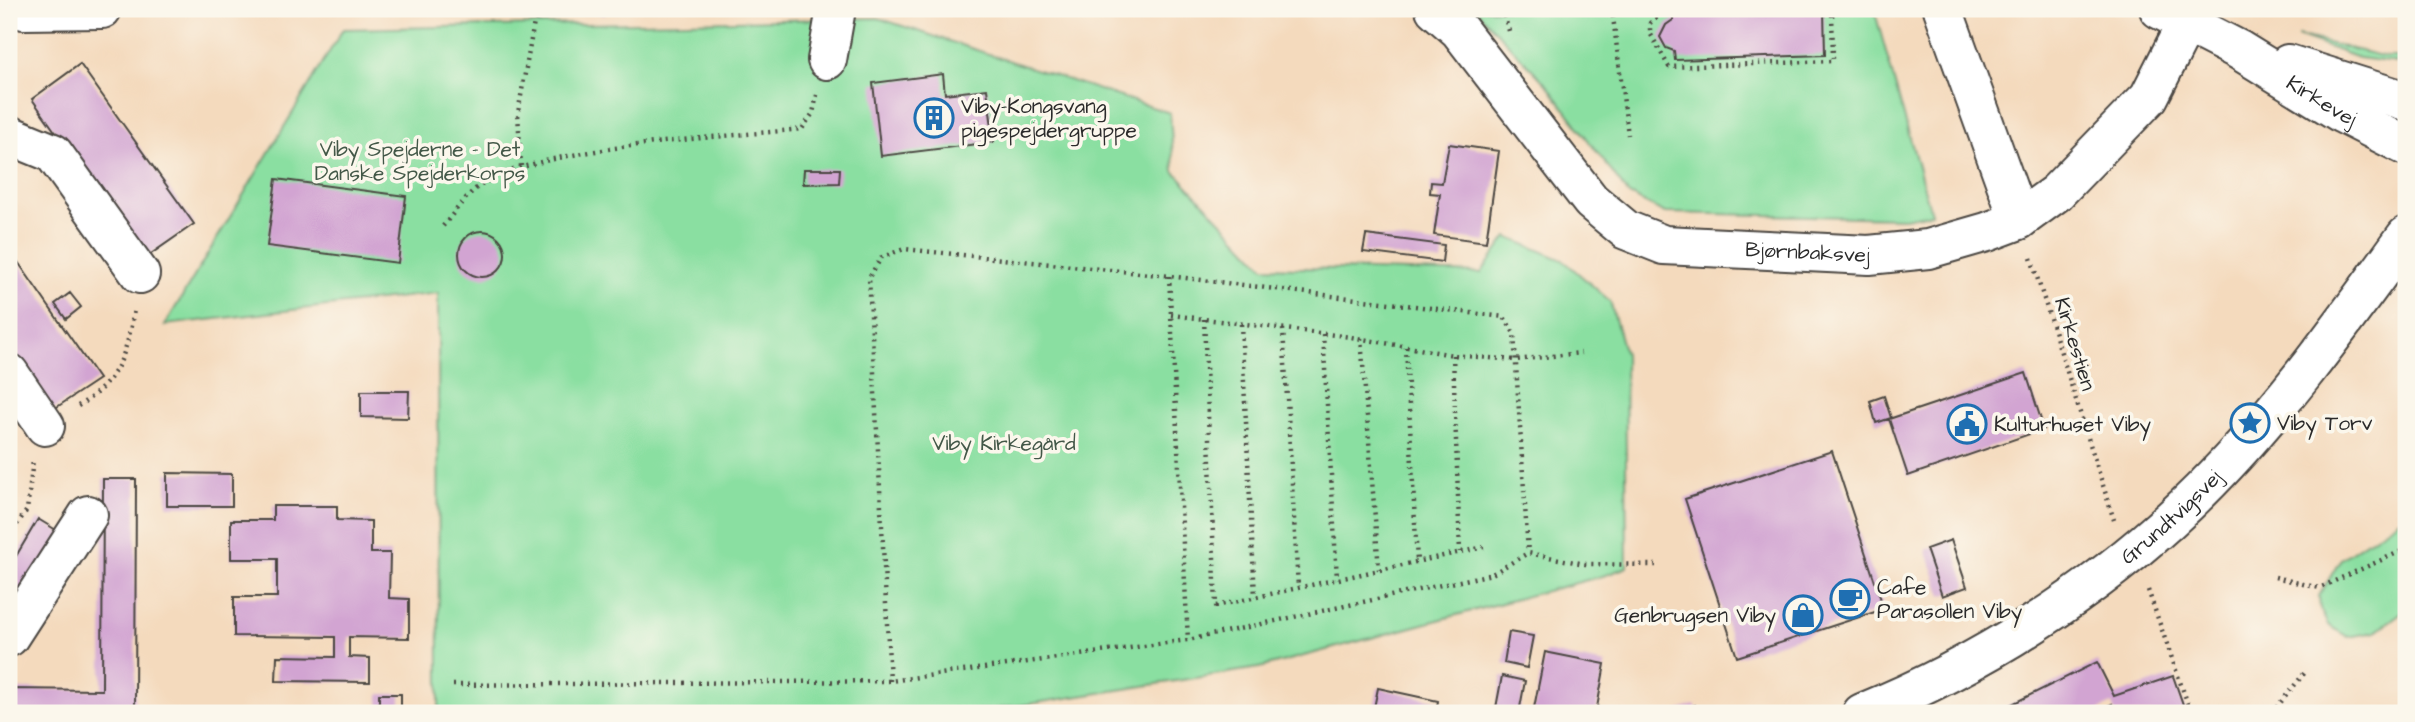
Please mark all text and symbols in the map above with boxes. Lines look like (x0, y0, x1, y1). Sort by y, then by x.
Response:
street label: Kirkevej (2281, 68, 2362, 133)
place label: Viby-Kongsvang pigespejdergruppe (961, 92, 1137, 147)
building icon: Viby-Kongsvang pigespejdergruppe (913, 97, 955, 139)
park label: Viby Spejderne - Det Danske Spejderkorps (315, 135, 525, 189)
street label: Bjørnbaksvej (1745, 234, 1871, 270)
street label: Kirkestien (2047, 294, 2103, 394)
place icon: Viby Torv (2229, 402, 2271, 444)
public building icon: Kulturhuset Viby (1946, 403, 1988, 445)
place label: Viby Torv (2277, 409, 2373, 440)
place label: Kulturhuset Viby (1994, 410, 2151, 441)
park label: Viby Kirkegård (932, 429, 1076, 460)
street label: Grundtvigsvej (2114, 463, 2228, 571)
place label: Cafe Parasollen Viby (1877, 573, 2023, 628)
cafe icon: Cafe Parasollen Viby (1829, 578, 1871, 620)
shop icon: Genbrugsen Viby (1782, 594, 1824, 636)
place label: Genbrugsen Viby (1614, 601, 1776, 632)

